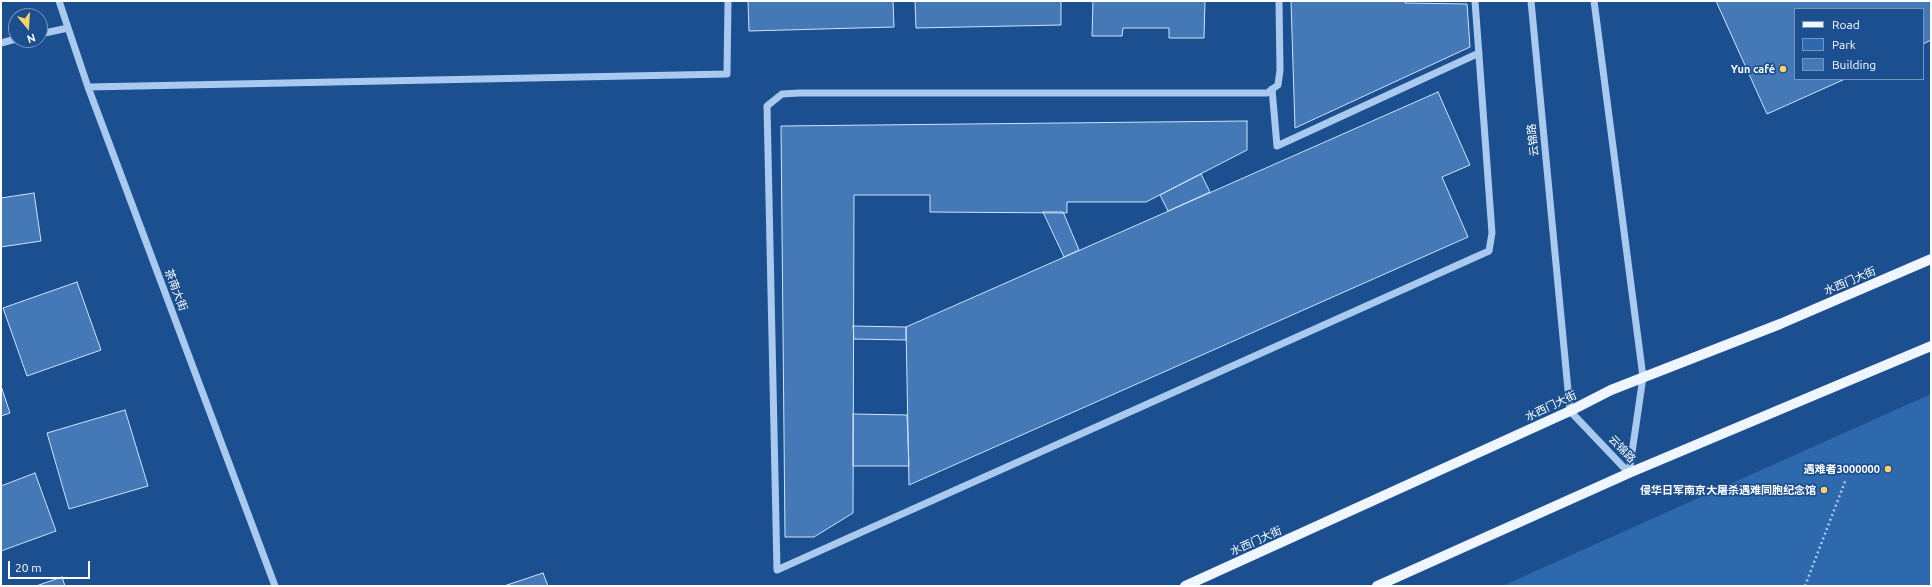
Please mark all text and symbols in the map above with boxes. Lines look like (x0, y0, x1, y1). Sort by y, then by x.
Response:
north arrow (8, 8, 48, 48)
legend (1794, 8, 1924, 80)
text: Road (1832, 18, 1860, 31)
text: N (26, 31, 37, 45)
text: Park (1832, 38, 1856, 51)
text: Building (1832, 58, 1876, 71)
place label: Yun café (1731, 62, 1775, 76)
marker: Yun café (1778, 64, 1788, 74)
street label: 云锦路 (1525, 123, 1541, 157)
street label: 水西门大街 (1822, 264, 1878, 298)
street label: 茶南大街 (162, 267, 190, 313)
street label: 水西门大街 (1523, 388, 1579, 424)
street label: 云锦路 (1606, 433, 1638, 465)
place label: 遇难者3000000 (1804, 462, 1880, 476)
marker: 遇难者3000000 (1883, 464, 1893, 474)
place label: 侵华日军南京大屠杀遇难同胞纪念馆 (1640, 483, 1816, 497)
marker: 侵华日军南京大屠杀遇难同胞纪念馆 (1819, 485, 1829, 495)
street label: 水西门大街 (1228, 524, 1284, 558)
scale bar (10, 553, 92, 579)
text: 20 m (15, 561, 42, 574)

